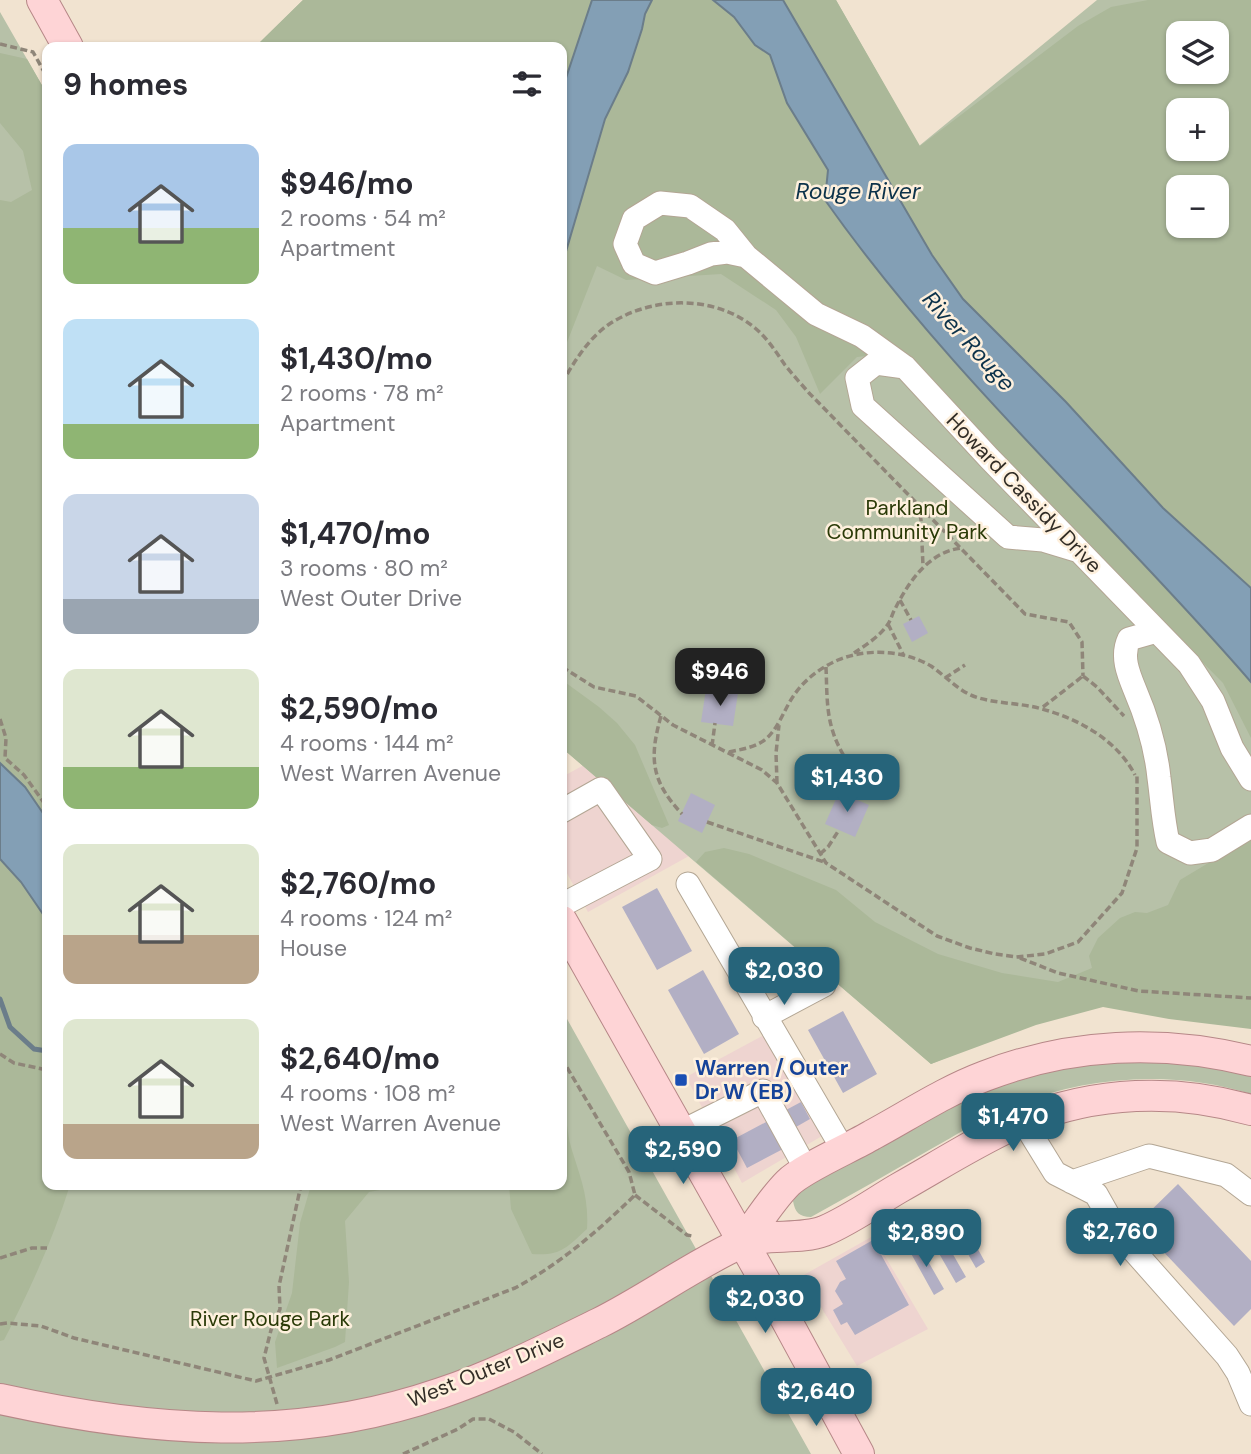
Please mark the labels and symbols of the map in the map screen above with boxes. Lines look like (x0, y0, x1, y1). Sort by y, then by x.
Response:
water label: Rouge River (795, 176, 922, 206)
water label: River Rouge (916, 284, 1022, 398)
street label: Howard Cassidy Drive (940, 407, 1108, 579)
park label: Parkland Community Park (826, 494, 988, 546)
pin: $946 (679, 648, 761, 708)
pin: $1,430 (790, 754, 904, 814)
pin: $2,030 (727, 948, 841, 1007)
place label: Warren / Outer Dr W (EB) (695, 1054, 849, 1106)
marker: Warren / Outer Dr W (EB) (673, 1072, 689, 1088)
pin: $1,470 (956, 1094, 1070, 1153)
pin: $2,590 (626, 1126, 740, 1186)
pin: $2,760 (1063, 1208, 1177, 1268)
pin: $2,890 (869, 1210, 983, 1269)
pin: $2,030 (708, 1276, 822, 1335)
park label: River Rouge Park (190, 1305, 350, 1333)
street label: West Outer Drive (404, 1326, 568, 1414)
pin: $2,640 (759, 1368, 873, 1428)

